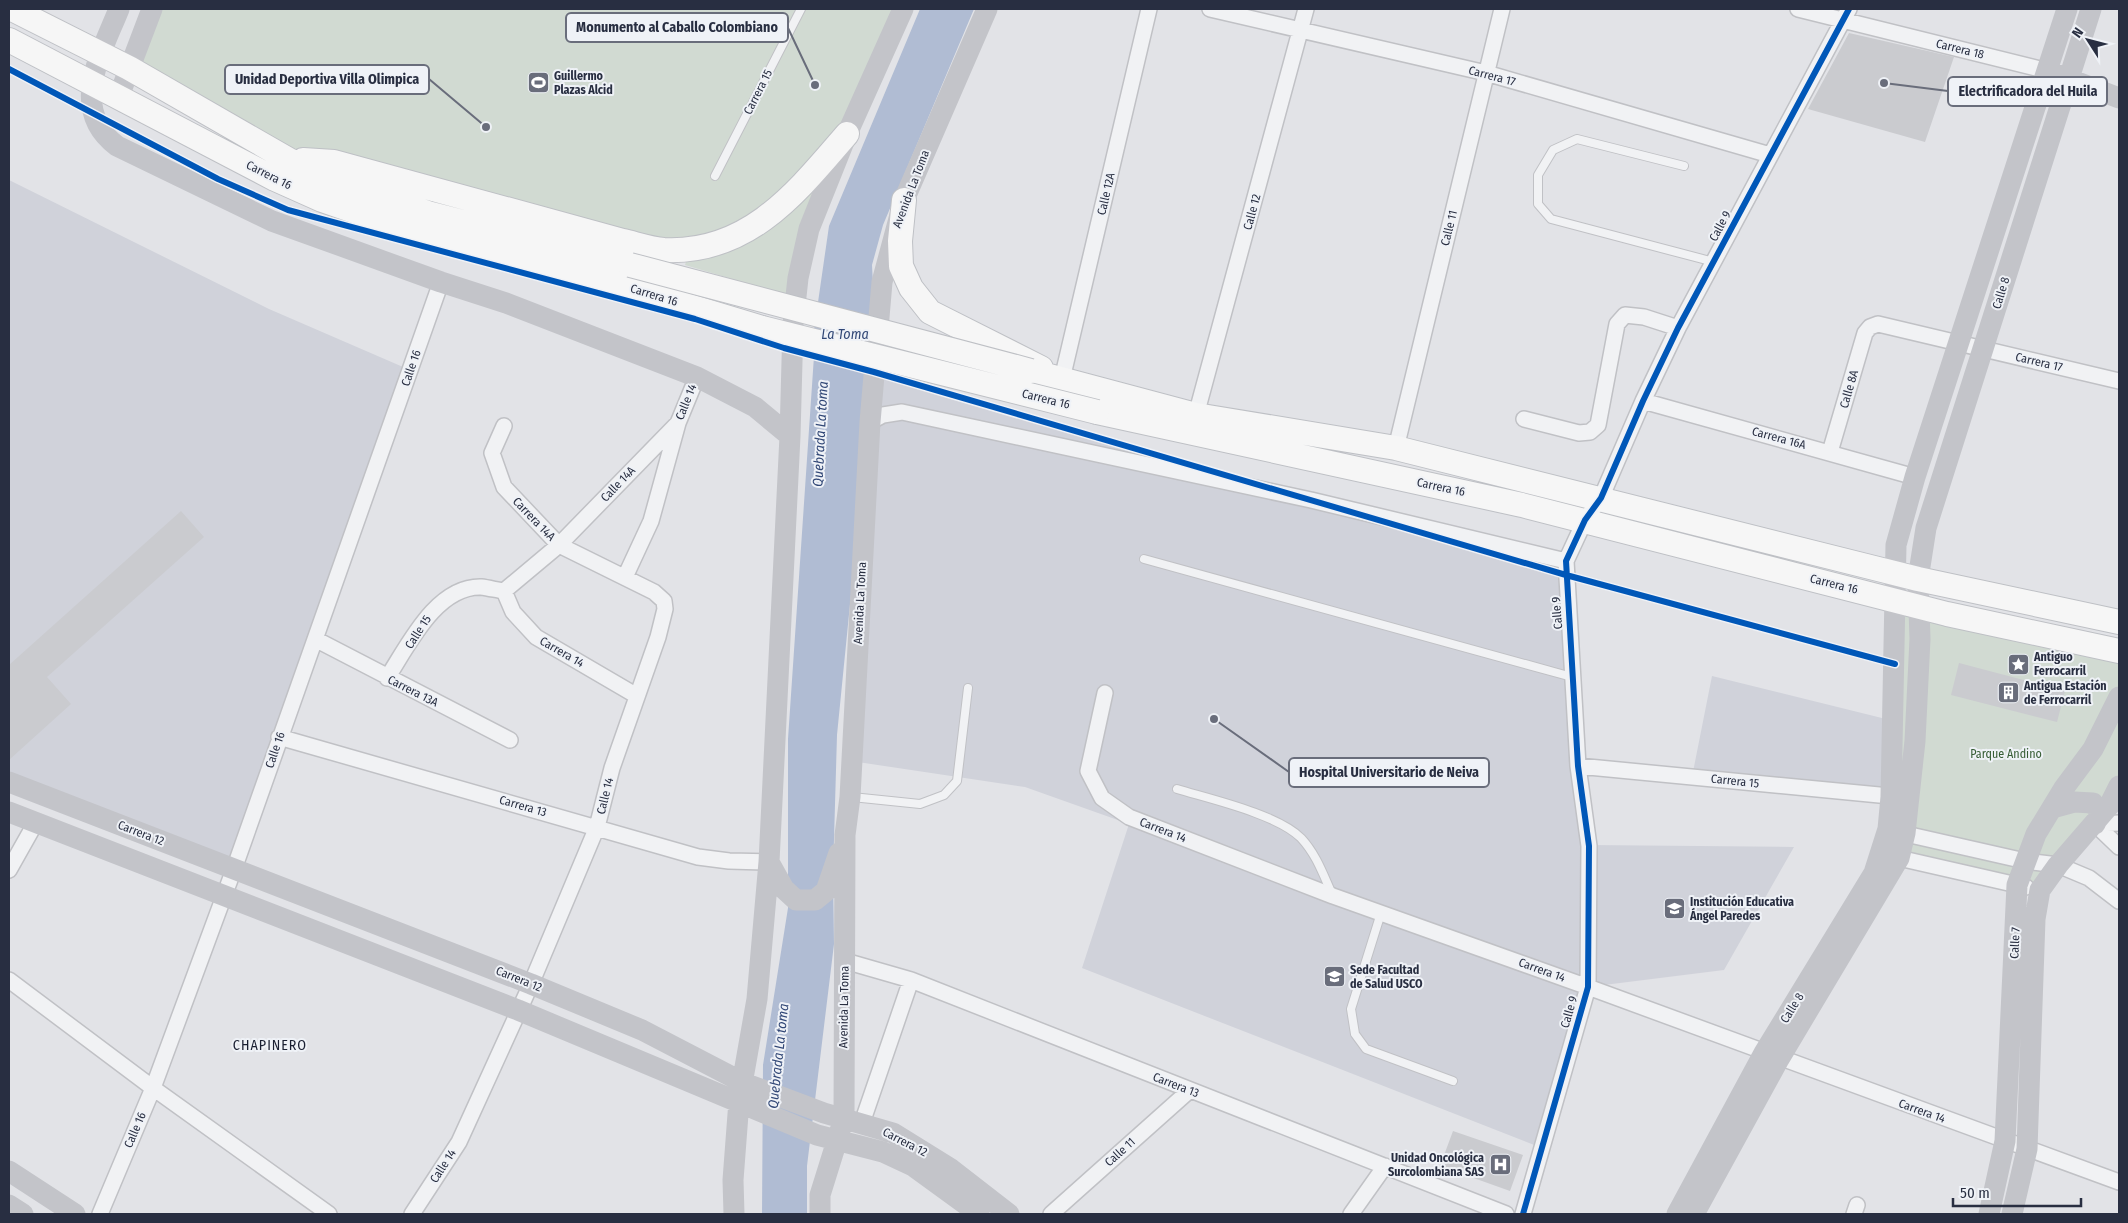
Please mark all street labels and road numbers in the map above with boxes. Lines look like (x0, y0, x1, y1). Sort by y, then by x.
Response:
street label: Carrera 18 (1935, 36, 1985, 62)
street label: Carrera 17 (1467, 63, 1517, 89)
street label: Carrera 15 (741, 67, 775, 117)
street label: Avenida La Toma (890, 148, 932, 230)
street label: Carrera 16 (244, 158, 294, 192)
street label: Calle 12A (1094, 171, 1118, 217)
street label: Calle 12 (1240, 192, 1264, 232)
street label: Calle 9 (1706, 208, 1734, 244)
street label: Calle 11 (1438, 209, 1460, 247)
street label: Calle 8 (1990, 275, 2012, 311)
street label: Carrera 16 (629, 281, 680, 309)
street label: Calle 16 (398, 348, 424, 388)
street label: Carrera 17 (2014, 350, 2064, 374)
street label: Calle 8A (1837, 368, 1861, 410)
street label: Calle 14 (673, 382, 700, 422)
street label: Carrera 16 (1021, 386, 1071, 412)
street label: Carrera 16A (1750, 424, 1808, 452)
street label: Calle 14A (598, 463, 639, 505)
street label: Carrera 16 (1416, 475, 1466, 499)
street label: Carrera 14A (510, 494, 559, 544)
street label: Avenida La Toma (851, 561, 869, 644)
street label: Carrera 16 (1809, 571, 1859, 597)
street label: Calle 9 (1549, 596, 1565, 630)
street label: Calle 15 (402, 612, 434, 651)
street label: Carrera 14 (537, 634, 587, 670)
street label: Carrera 13A (385, 672, 441, 710)
street label: Calle 16 (262, 730, 288, 770)
street label: Carrera 15 (1710, 772, 1760, 791)
street label: Calle 14 (594, 776, 616, 816)
street label: Carrera 13 (498, 793, 548, 819)
street label: Carrera 14 (1138, 815, 1188, 845)
street label: Carrera 12 (116, 818, 166, 848)
street label: Calle 7 (2007, 927, 2023, 959)
street label: Carrera 14 (1517, 955, 1568, 985)
street label: Carrera 12 (494, 963, 544, 995)
street label: Avenida La Toma (836, 966, 852, 1048)
street label: Calle 8 (1777, 990, 1807, 1026)
street label: Calle 9 (1558, 994, 1580, 1030)
street label: Carrera 13 (1151, 1070, 1201, 1100)
street label: Carrera 14 (1897, 1096, 1948, 1126)
street label: Calle 16 (121, 1110, 149, 1150)
street label: Carrera 12 (880, 1125, 930, 1159)
street label: Calle 11 (1102, 1135, 1138, 1169)
street label: Calle 14 (427, 1146, 459, 1185)

